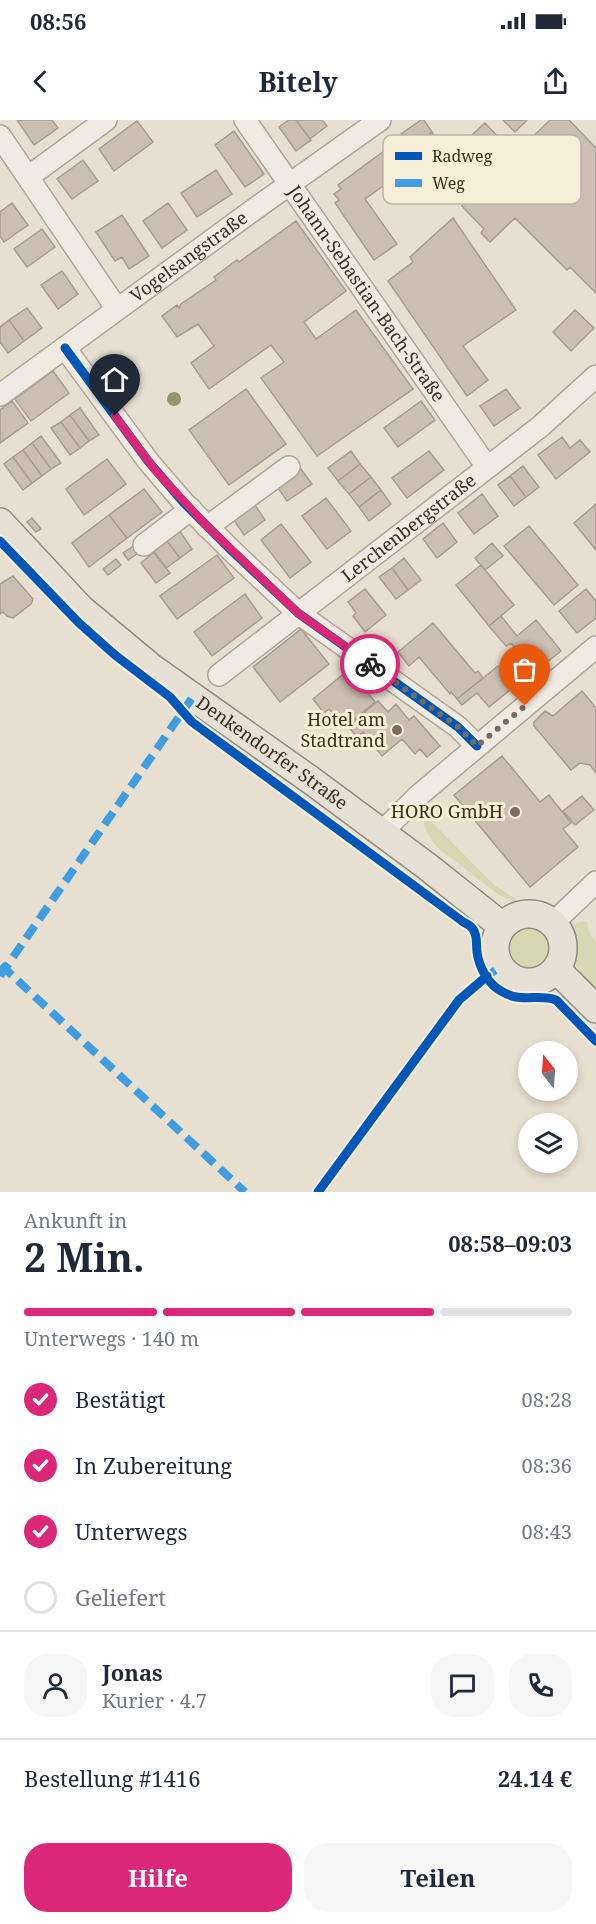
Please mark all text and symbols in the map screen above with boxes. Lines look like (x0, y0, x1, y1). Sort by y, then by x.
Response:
text: 08:56 (30, 6, 86, 36)
text: Bitely (258, 63, 338, 100)
icon: back (24, 65, 57, 98)
icon: share (539, 65, 572, 98)
legend (383, 135, 581, 204)
text: Radweg (432, 145, 493, 167)
text: Weg (432, 172, 465, 194)
street label: Johann-Sebastian-Bach-Straße (283, 179, 451, 406)
street label: Vogelsangstraße (125, 205, 252, 307)
pin (89, 354, 140, 416)
icon: home (98, 363, 131, 396)
street label: Lerchenbergstraße (336, 468, 480, 587)
courier (340, 634, 400, 694)
pin (499, 644, 550, 706)
icon: bike (354, 648, 387, 681)
icon: bag (508, 653, 541, 686)
street label: Denkendorfer Straße (192, 690, 353, 814)
place label: Hotel am Stadtrand (300, 707, 385, 752)
marker: Hotel am Stadtrand (390, 723, 404, 737)
place label: HORO GmbH (391, 799, 503, 823)
marker: HORO GmbH (508, 805, 522, 819)
north arrow (518, 1041, 578, 1101)
map controls (518, 1041, 578, 1173)
button: layers (518, 1113, 578, 1173)
text: Ankunft in (24, 1207, 127, 1234)
text: 08:58–09:03 (448, 1228, 572, 1258)
text: 2 Min. (24, 1230, 145, 1283)
text: Unterwegs · 140 m (24, 1325, 199, 1352)
icon: check (24, 1383, 57, 1416)
text: Bestätigt (75, 1384, 166, 1414)
text: 08:28 (522, 1386, 572, 1413)
icon: check (24, 1449, 57, 1482)
text: In Zubereitung (75, 1450, 232, 1480)
text: 08:36 (522, 1452, 572, 1479)
icon: check (24, 1515, 57, 1548)
text: Unterwegs (75, 1516, 187, 1546)
text: 08:43 (522, 1518, 572, 1545)
text: Geliefert (75, 1582, 166, 1612)
button: person (24, 1654, 87, 1717)
button: chat (431, 1654, 494, 1717)
button: phone (509, 1654, 572, 1717)
text: Jonas (102, 1657, 163, 1687)
text: Kurier · 4.7 (102, 1687, 207, 1714)
text: Bestellung #1416 (24, 1763, 200, 1793)
text: 24.14 € (498, 1763, 572, 1793)
button: Hilfe (24, 1843, 292, 1912)
button: Teilen (304, 1843, 572, 1912)

